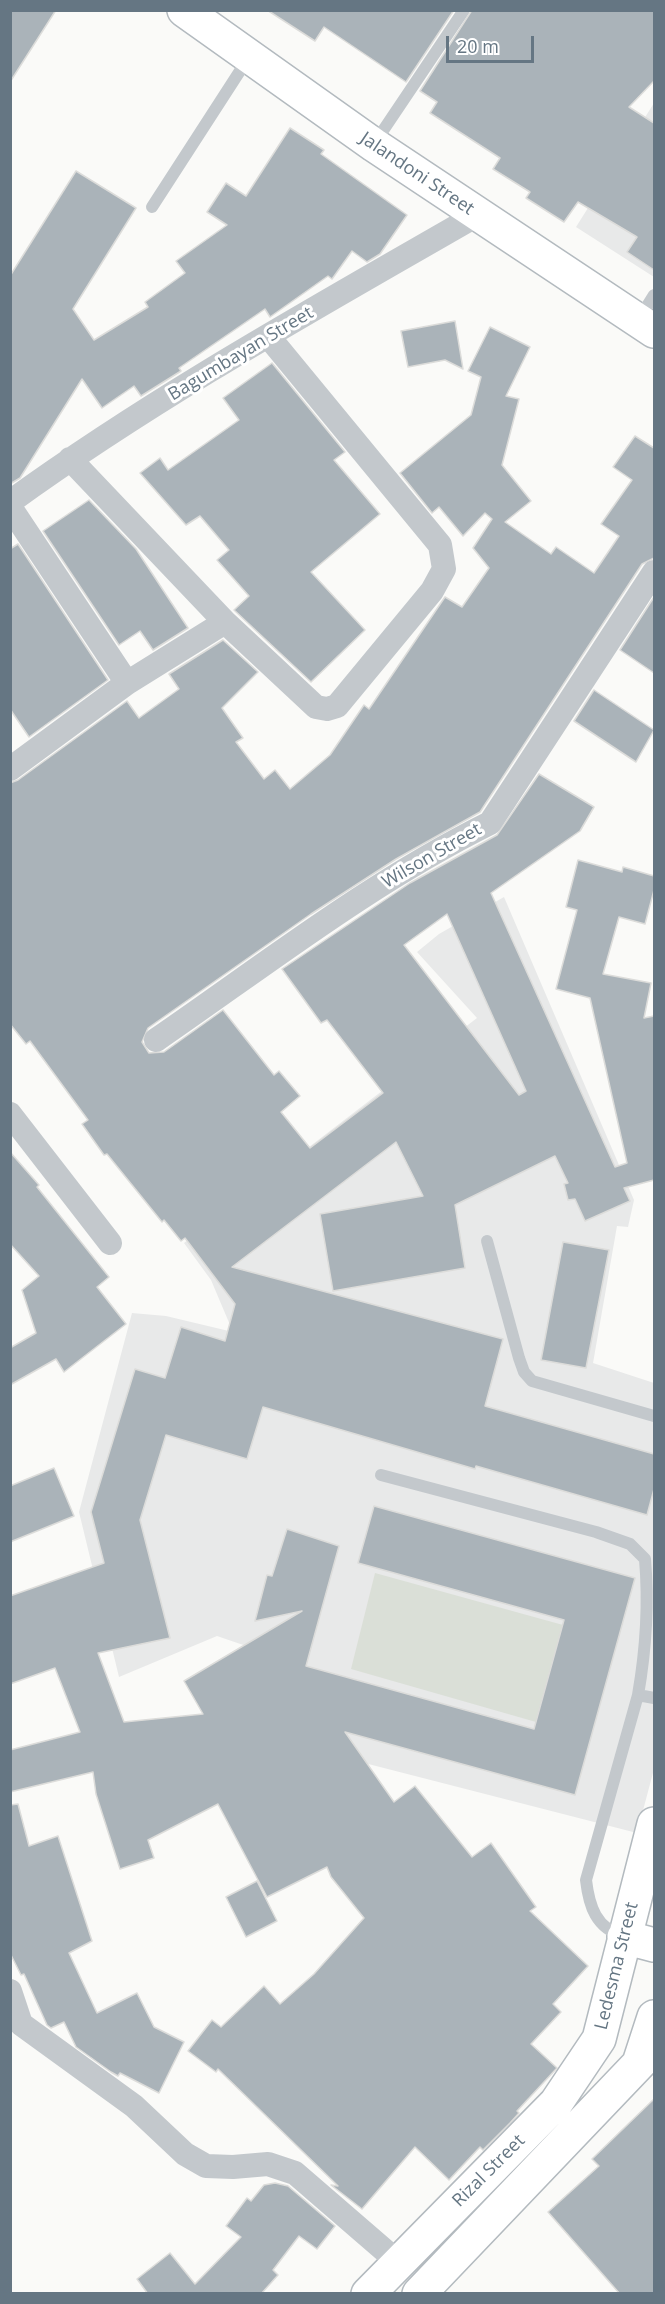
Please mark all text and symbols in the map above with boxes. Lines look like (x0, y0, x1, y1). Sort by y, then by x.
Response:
scale bar (449, 24, 538, 62)
text: 20 m (457, 34, 499, 58)
street label: Jalandoni Street (356, 128, 478, 220)
street label: Bagumbayan Street (165, 302, 317, 406)
street label: Wilson Street (378, 819, 486, 893)
street label: Ledesma Street (591, 1900, 643, 2032)
street label: Rizal Street (448, 2130, 530, 2212)

